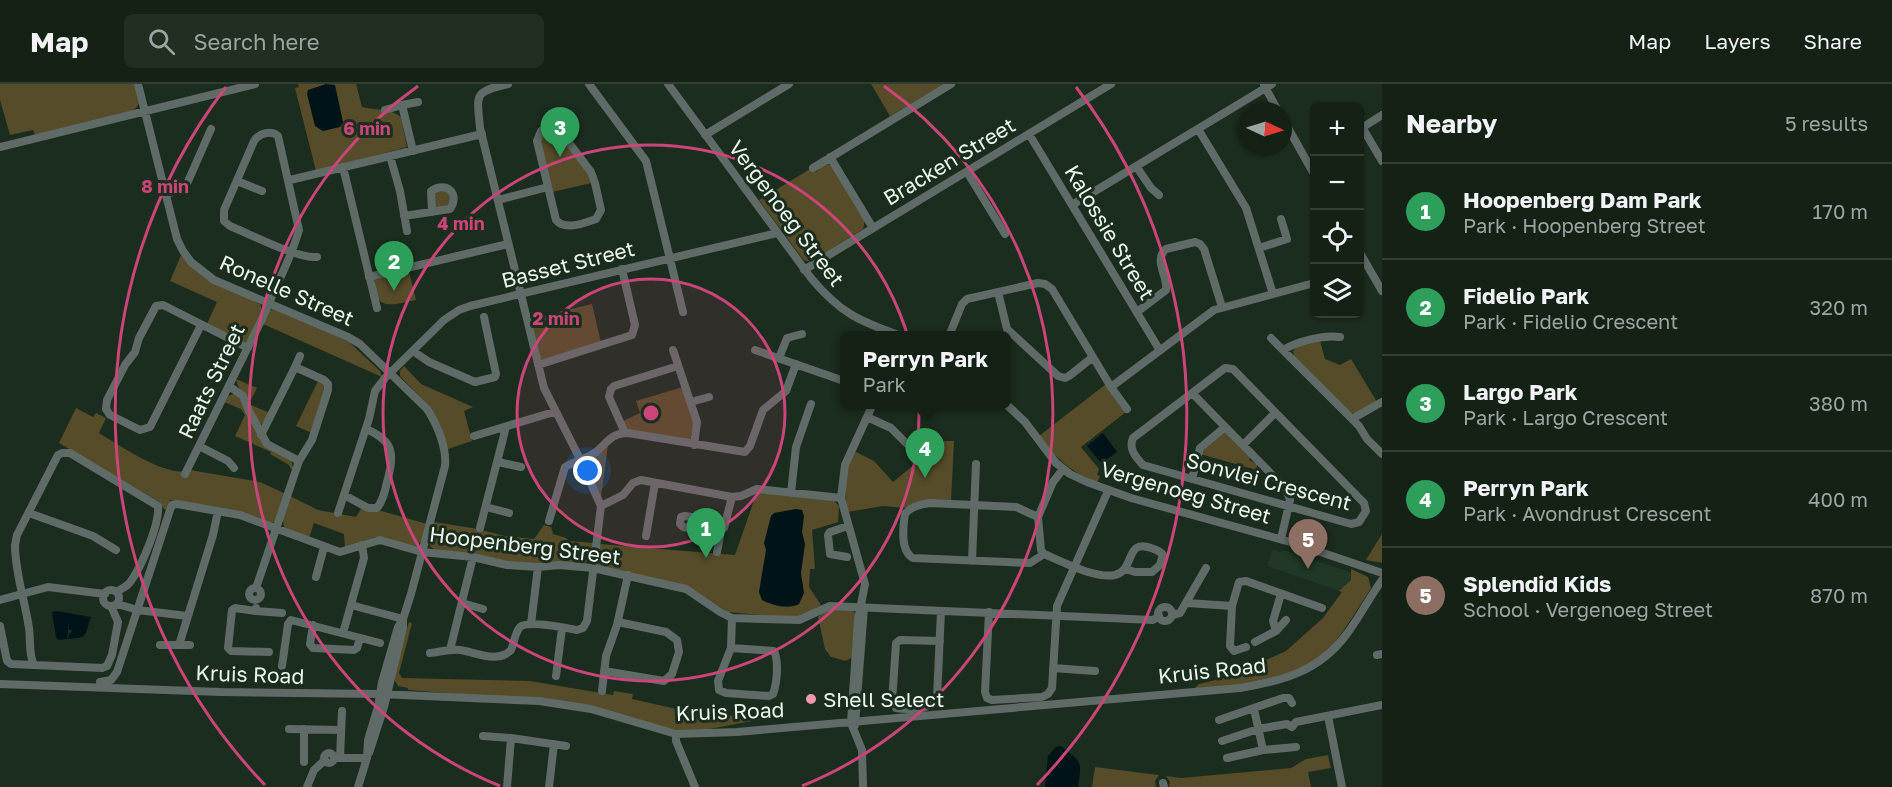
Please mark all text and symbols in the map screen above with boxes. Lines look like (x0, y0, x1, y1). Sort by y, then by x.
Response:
search box (124, 14, 544, 68)
text: Map (30, 25, 88, 58)
icon: search (145, 25, 178, 58)
text: Search here (193, 28, 319, 55)
text: Map (1628, 28, 1671, 54)
text: Layers (1704, 28, 1771, 54)
text: Share (1804, 28, 1862, 54)
north arrow (1238, 102, 1292, 156)
map controls (1310, 102, 1364, 318)
button: + (1310, 102, 1364, 156)
pin: 3 (540, 107, 580, 157)
text: Nearby (1406, 108, 1497, 139)
street label: Bracken Street (878, 111, 1020, 211)
text: 5 results (1785, 111, 1868, 135)
text: 6 min (343, 117, 391, 139)
street label: Vergenoeg Street (724, 135, 850, 291)
button: − (1310, 156, 1364, 210)
street label: Kalossie Street (1060, 160, 1160, 304)
text: 8 min (141, 175, 189, 197)
text: Hoopenberg Dam Park (1463, 186, 1701, 213)
text: 1 (1420, 199, 1431, 223)
text: 170 m (1813, 199, 1868, 223)
button: locate (1310, 210, 1364, 264)
text: 4 min (437, 212, 485, 234)
text: Park · Hoopenberg Street (1463, 213, 1706, 237)
street label: Basset Street (499, 235, 637, 293)
pin: 2 (374, 242, 414, 291)
street label: Ronelle Street (216, 249, 358, 331)
button: layers (1310, 264, 1364, 318)
text: Fidelio Park (1463, 282, 1589, 309)
text: 2 (1419, 295, 1432, 319)
text: 320 m (1810, 295, 1868, 319)
text: 2 min (532, 307, 580, 329)
text: Park · Fidelio Crescent (1463, 309, 1678, 333)
street label: Raats Street (172, 319, 250, 443)
popup (840, 331, 1011, 409)
text: Perryn Park (863, 345, 988, 372)
text: Park (863, 372, 906, 396)
text: Largo Park (1463, 378, 1578, 405)
text: 3 (1419, 391, 1432, 415)
text: 380 m (1809, 391, 1868, 415)
centre of rings (641, 403, 661, 423)
text: Park · Largo Crescent (1463, 405, 1668, 429)
pin: 4 (906, 428, 944, 478)
street label: Sonvlei Crescent (1183, 446, 1355, 516)
street label: Vergenoeg Street (1098, 455, 1274, 529)
your location (573, 456, 602, 485)
text: Perryn Park (1463, 474, 1589, 501)
text: 4 (1419, 487, 1432, 511)
text: 400 m (1808, 487, 1868, 511)
text: Park · Avondrust Crescent (1463, 501, 1711, 525)
pin: 1 (686, 508, 726, 558)
street label: Hoopenberg Street (428, 520, 622, 570)
pin: 5 (1288, 520, 1328, 569)
text: Splendid Kids (1463, 570, 1611, 597)
text: 5 (1419, 583, 1432, 607)
text: 870 m (1810, 583, 1868, 607)
text: School · Vergenoeg Street (1463, 597, 1713, 621)
street label: Kruis Road (1157, 651, 1267, 689)
street label: Kruis Road (195, 659, 305, 689)
place label: Shell Select (823, 686, 944, 712)
marker: Shell Select (804, 692, 818, 706)
street label: Kruis Road (675, 696, 785, 726)

